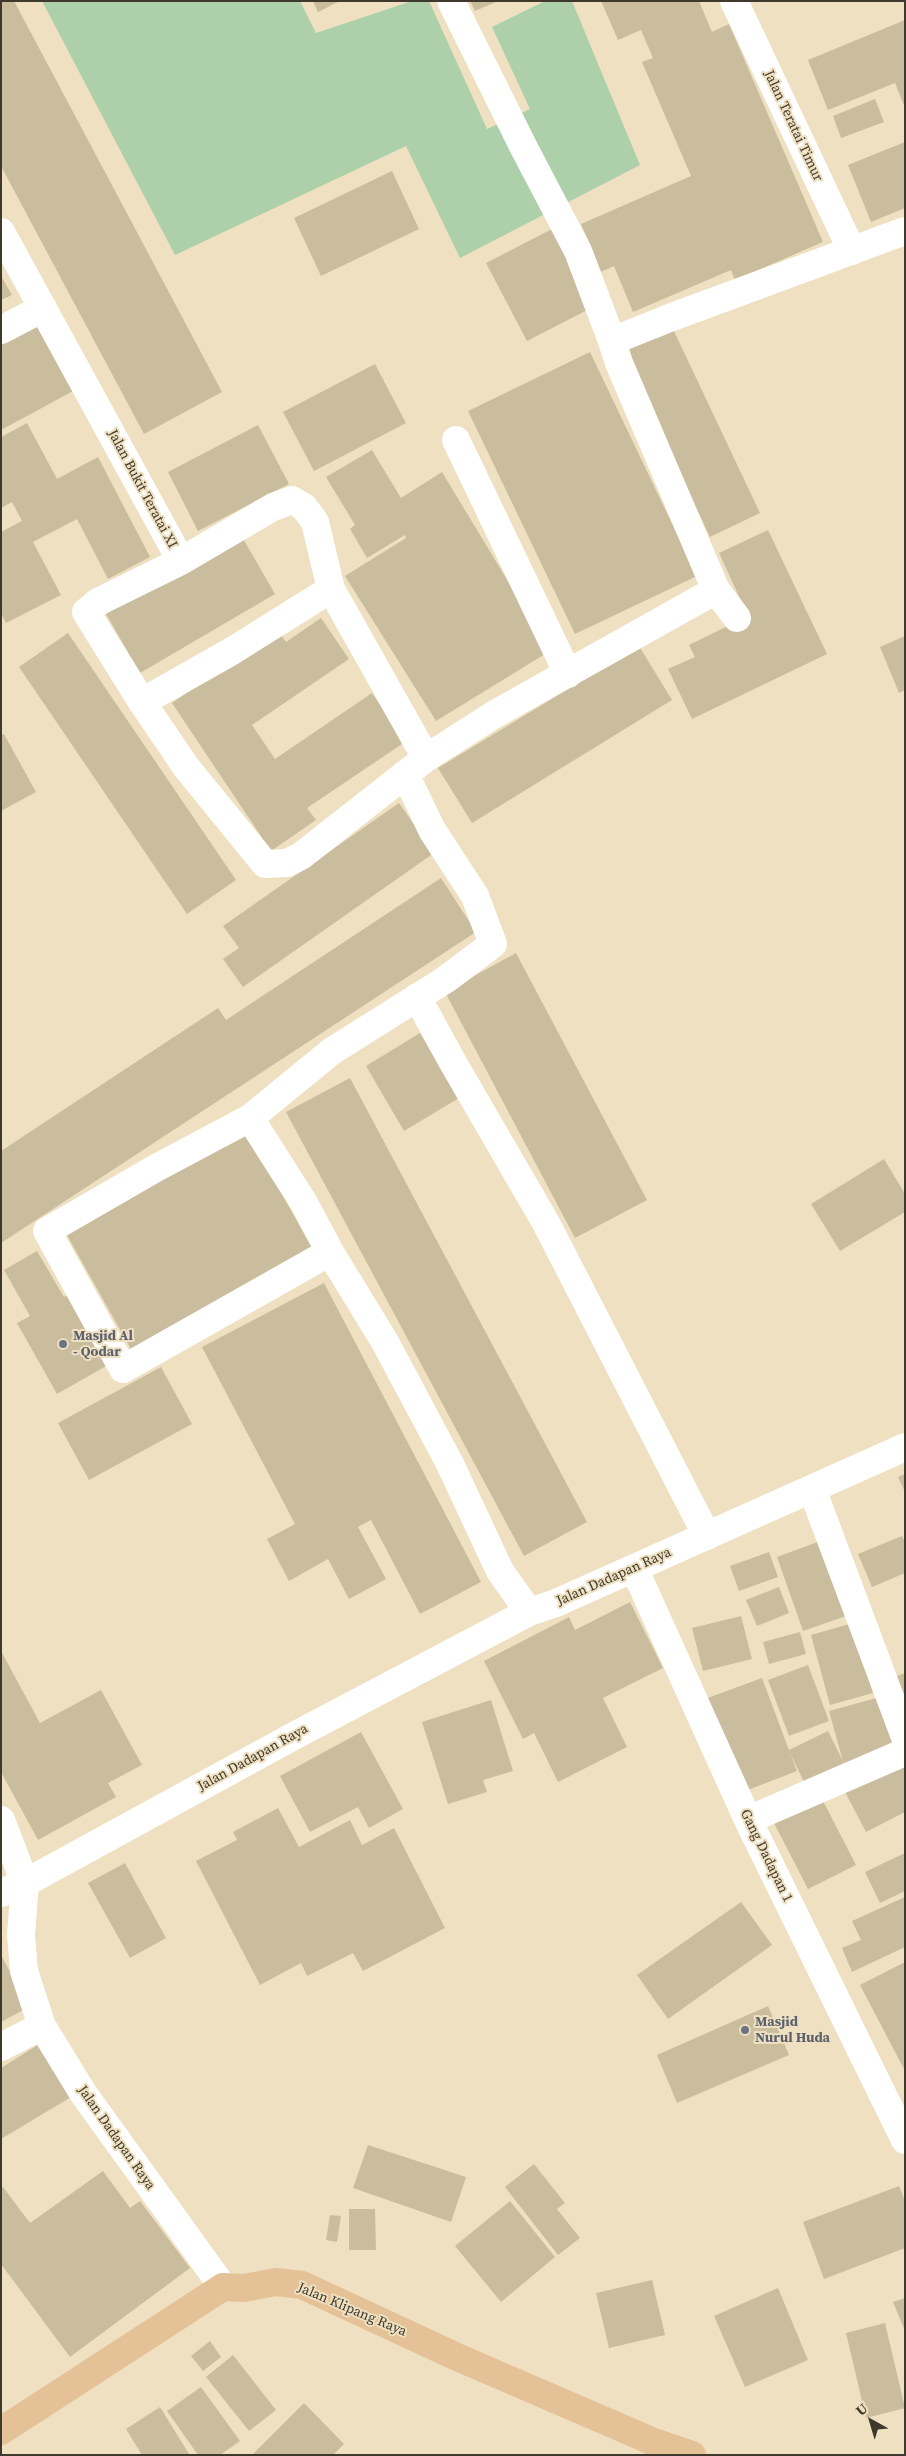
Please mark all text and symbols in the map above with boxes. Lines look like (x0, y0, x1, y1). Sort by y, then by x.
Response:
street label: Jalan Teratai Timur (760, 68, 826, 184)
street label: Jalan Bukit Teratai XI (104, 427, 180, 551)
place label: Masjid Al - Qodar (73, 1328, 133, 1360)
marker: Masjid Al - Qodar (57, 1338, 69, 1350)
street label: Jalan Dadapan Raya (554, 1544, 674, 1610)
street label: Jalan Dadapan Raya (195, 1721, 311, 1795)
street label: Gang Dadapan 1 (736, 1807, 796, 1905)
place label: Masjid Nurul Huda (755, 2014, 830, 2046)
marker: Masjid Nurul Huda (739, 2024, 751, 2036)
street label: Jalan Dadapan Raya (74, 2083, 158, 2193)
street label: Jalan Klipang Raya (295, 2279, 409, 2341)
north arrow (846, 2396, 896, 2446)
text: U (851, 2398, 872, 2420)

